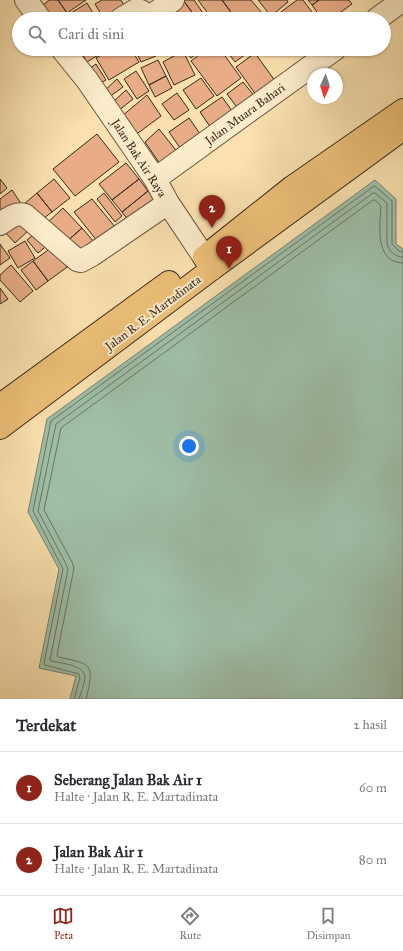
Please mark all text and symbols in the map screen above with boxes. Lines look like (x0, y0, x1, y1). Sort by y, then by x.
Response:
search box (12, 12, 391, 56)
icon: search (26, 23, 48, 45)
text: Cari di sini (58, 25, 124, 43)
north arrow (307, 68, 343, 104)
street label: Jalan Muara Bahari (201, 80, 289, 150)
street label: Jalan Bak Air Raya (107, 114, 170, 201)
pin: 2 (199, 195, 225, 228)
pin: 1 (216, 236, 242, 269)
street label: Jalan R. E. Martadinata (101, 272, 205, 355)
your location (179, 436, 199, 456)
text: Terdekat (16, 715, 76, 736)
text: 2 hasil (353, 717, 387, 733)
text: Seberang Jalan Bak Air 1 (54, 771, 202, 789)
text: 1 (26, 780, 32, 796)
text: 60 m (359, 780, 387, 796)
text: Halte · Jalan R. E. Martadinata (54, 789, 218, 805)
text: Jalan Bak Air 1 (54, 843, 143, 861)
text: 2 (26, 852, 32, 868)
text: 80 m (359, 852, 387, 868)
text: Halte · Jalan R. E. Martadinata (54, 861, 218, 877)
tab: Peta (52, 905, 74, 942)
tab: Rute (179, 905, 201, 942)
tab: Disimpan (306, 905, 351, 942)

